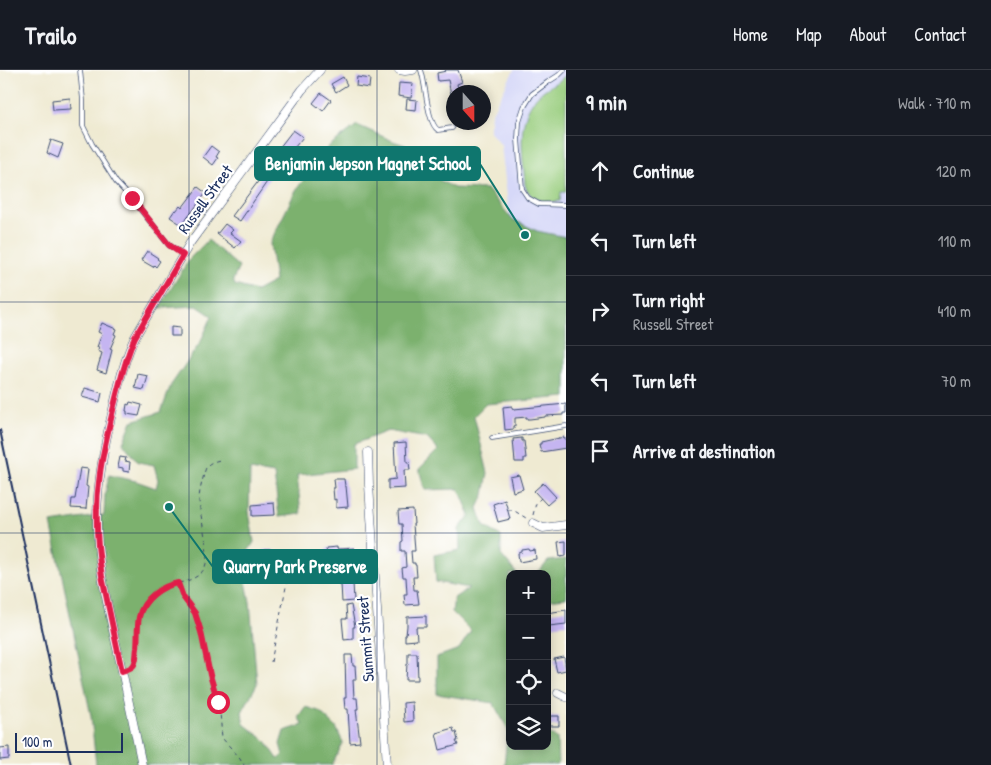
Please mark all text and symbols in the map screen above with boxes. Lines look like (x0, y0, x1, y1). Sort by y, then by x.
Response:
text: Trailo (25, 19, 76, 51)
text: Home (733, 22, 768, 47)
text: Map (796, 22, 821, 47)
text: About (849, 22, 886, 47)
text: Contact (914, 22, 966, 47)
north arrow (446, 85, 491, 130)
text: 9 min (586, 88, 627, 117)
text: Walk · 710 m (898, 92, 971, 114)
callout: Benjamin Jepson Magnet School (255, 147, 480, 180)
text: Benjamin Jepson Magnet School (265, 151, 472, 177)
icon: ahead (586, 157, 614, 185)
text: Continue (633, 158, 694, 184)
street label: Russell Street (173, 160, 238, 238)
text: 120 m (936, 160, 971, 182)
route end (121, 187, 144, 210)
icon: left (586, 227, 614, 255)
text: Turn left (633, 228, 696, 254)
text: 110 m (938, 230, 971, 252)
text: Turn right (633, 287, 704, 313)
icon: right (586, 297, 614, 325)
text: 410 m (937, 300, 971, 322)
text: Russell Street (633, 313, 713, 335)
icon: left (586, 367, 614, 395)
text: Turn left (633, 368, 696, 394)
text: 70 m (941, 370, 971, 392)
icon: arrive (586, 437, 614, 465)
text: Arrive at destination (633, 438, 775, 464)
callout: Quarry Park Preserve (213, 550, 377, 583)
text: Quarry Park Preserve (223, 554, 368, 580)
map controls (506, 570, 551, 750)
button: + (506, 570, 551, 615)
street label: Summit Street (351, 595, 379, 682)
button: − (506, 615, 551, 660)
button: locate (506, 660, 551, 705)
route start (207, 691, 230, 714)
button: layers (506, 705, 551, 750)
scale bar (15, 730, 122, 753)
text: 100 m (22, 732, 52, 751)

